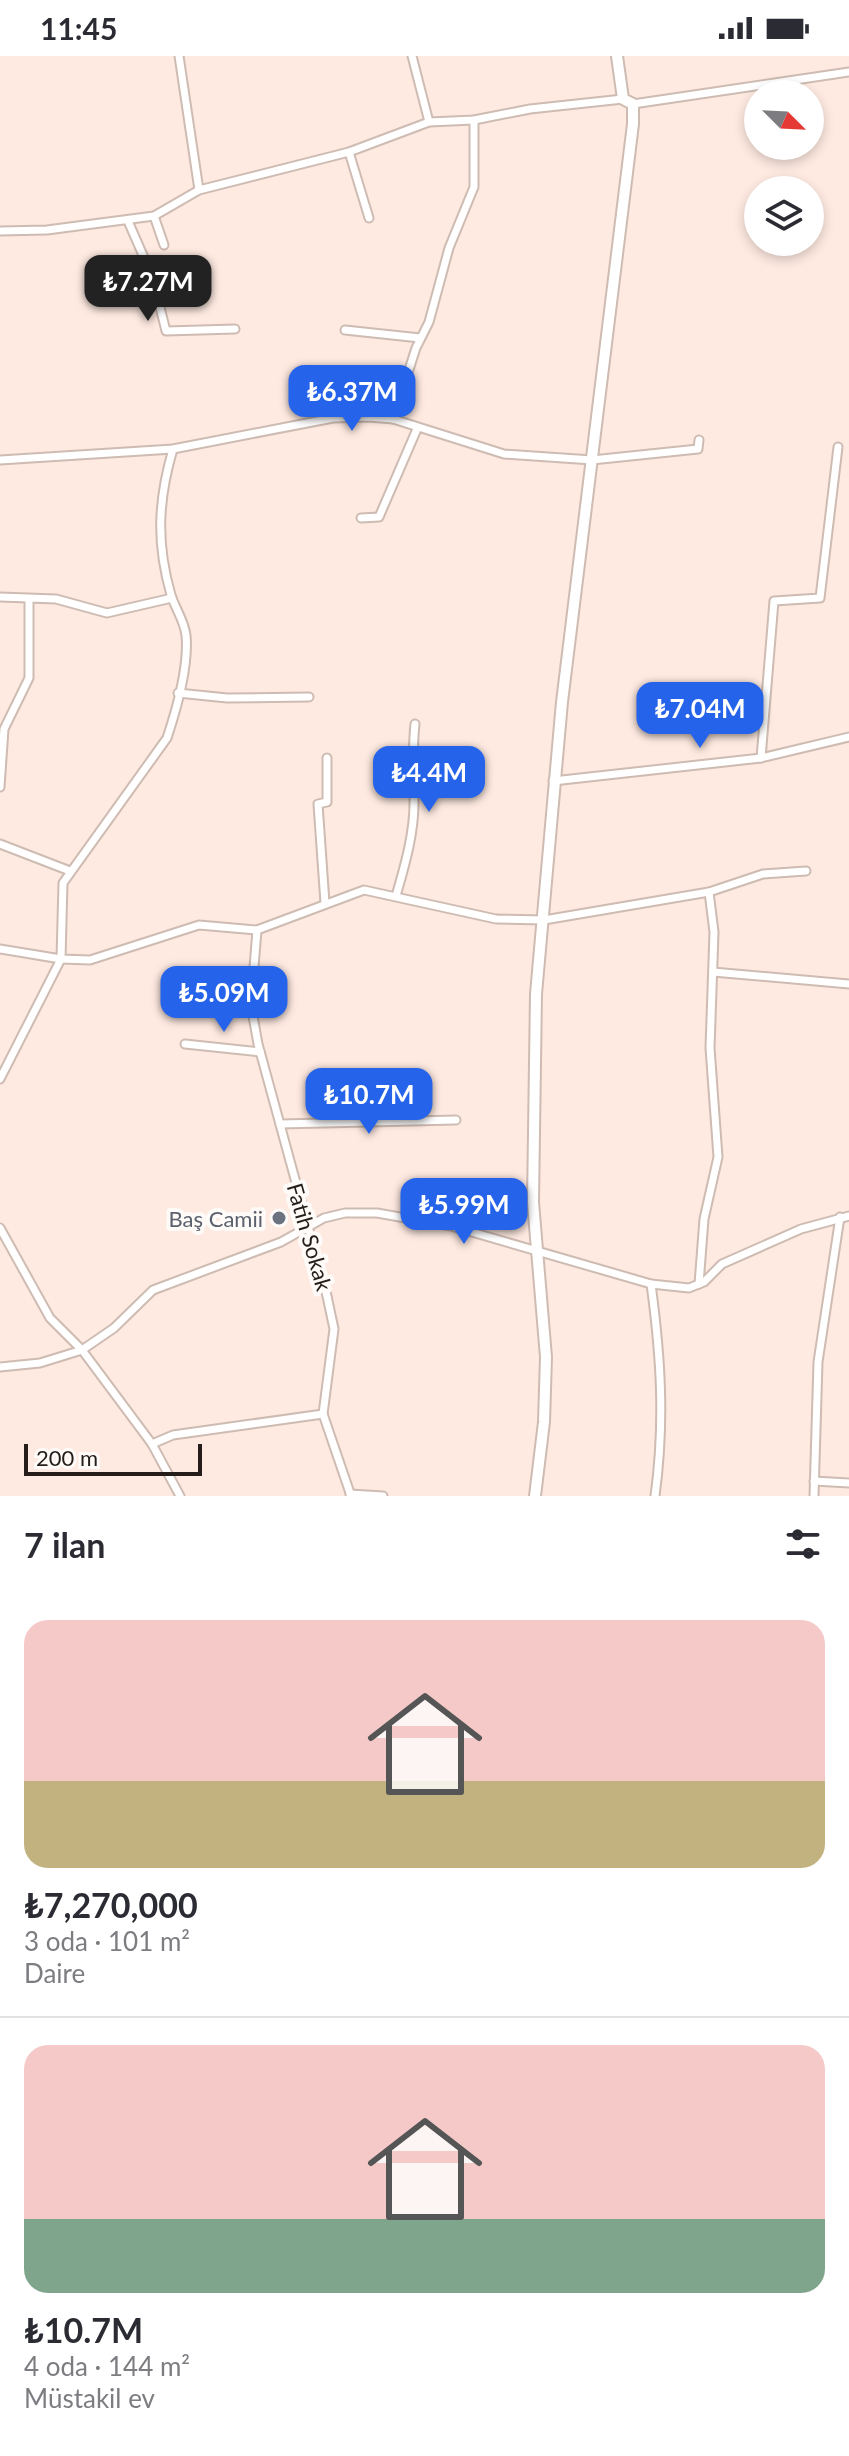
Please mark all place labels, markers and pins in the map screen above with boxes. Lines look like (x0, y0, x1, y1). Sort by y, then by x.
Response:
pin: ₺7.27M (83, 255, 213, 323)
pin: ₺6.37M (287, 365, 417, 433)
pin: ₺7.04M (635, 682, 765, 750)
pin: ₺4.4M (373, 746, 485, 814)
pin: ₺5.09M (159, 966, 289, 1034)
pin: ₺10.7M (304, 1068, 434, 1136)
pin: ₺5.99M (399, 1178, 529, 1246)
place label: Baş Camii (169, 1205, 263, 1232)
marker: Baş Camii (270, 1209, 288, 1227)

